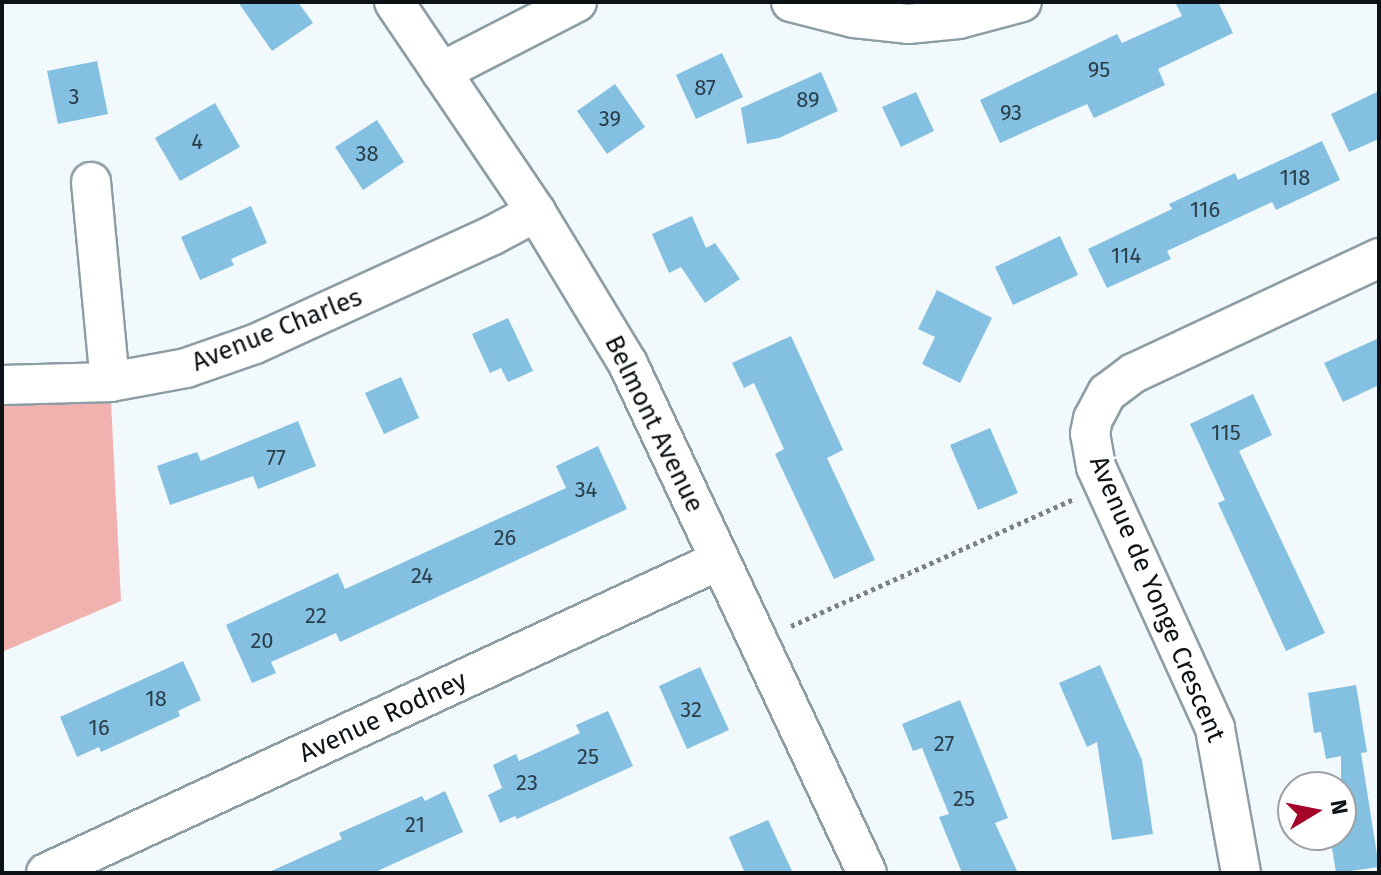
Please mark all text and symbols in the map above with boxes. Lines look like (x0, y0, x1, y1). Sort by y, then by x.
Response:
house number: 95 (1088, 57, 1110, 83)
house number: 87 (694, 75, 716, 101)
house number: 3 (69, 84, 79, 110)
house number: 89 (796, 87, 820, 113)
house number: 93 (1000, 100, 1022, 126)
house number: 39 (599, 106, 621, 132)
house number: 4 (191, 129, 203, 155)
house number: 38 (355, 141, 379, 167)
house number: 118 (1280, 165, 1310, 191)
house number: 116 (1190, 197, 1220, 223)
house number: 114 (1111, 243, 1141, 269)
street label: Avenue Charles (187, 282, 367, 378)
street label: Belmont Avenue (598, 330, 710, 518)
house number: 115 (1211, 420, 1241, 446)
house number: 77 (266, 445, 286, 471)
street label: Avenue de Yonge Crescent (1083, 451, 1231, 747)
house number: 34 (575, 477, 597, 503)
house number: 26 (494, 525, 516, 551)
house number: 24 (411, 563, 433, 589)
house number: 22 (305, 603, 327, 629)
house number: 20 (250, 628, 274, 654)
street label: Avenue Rodney (294, 665, 472, 769)
house number: 18 (145, 686, 167, 712)
house number: 32 (680, 697, 702, 723)
house number: 16 (88, 715, 110, 741)
house number: 27 (934, 731, 954, 757)
house number: 25 (577, 744, 599, 770)
house number: 23 (516, 770, 538, 796)
north arrow (1277, 771, 1357, 851)
house number: 25 (953, 786, 975, 812)
text: N (1325, 798, 1354, 817)
house number: 21 (405, 812, 425, 838)

